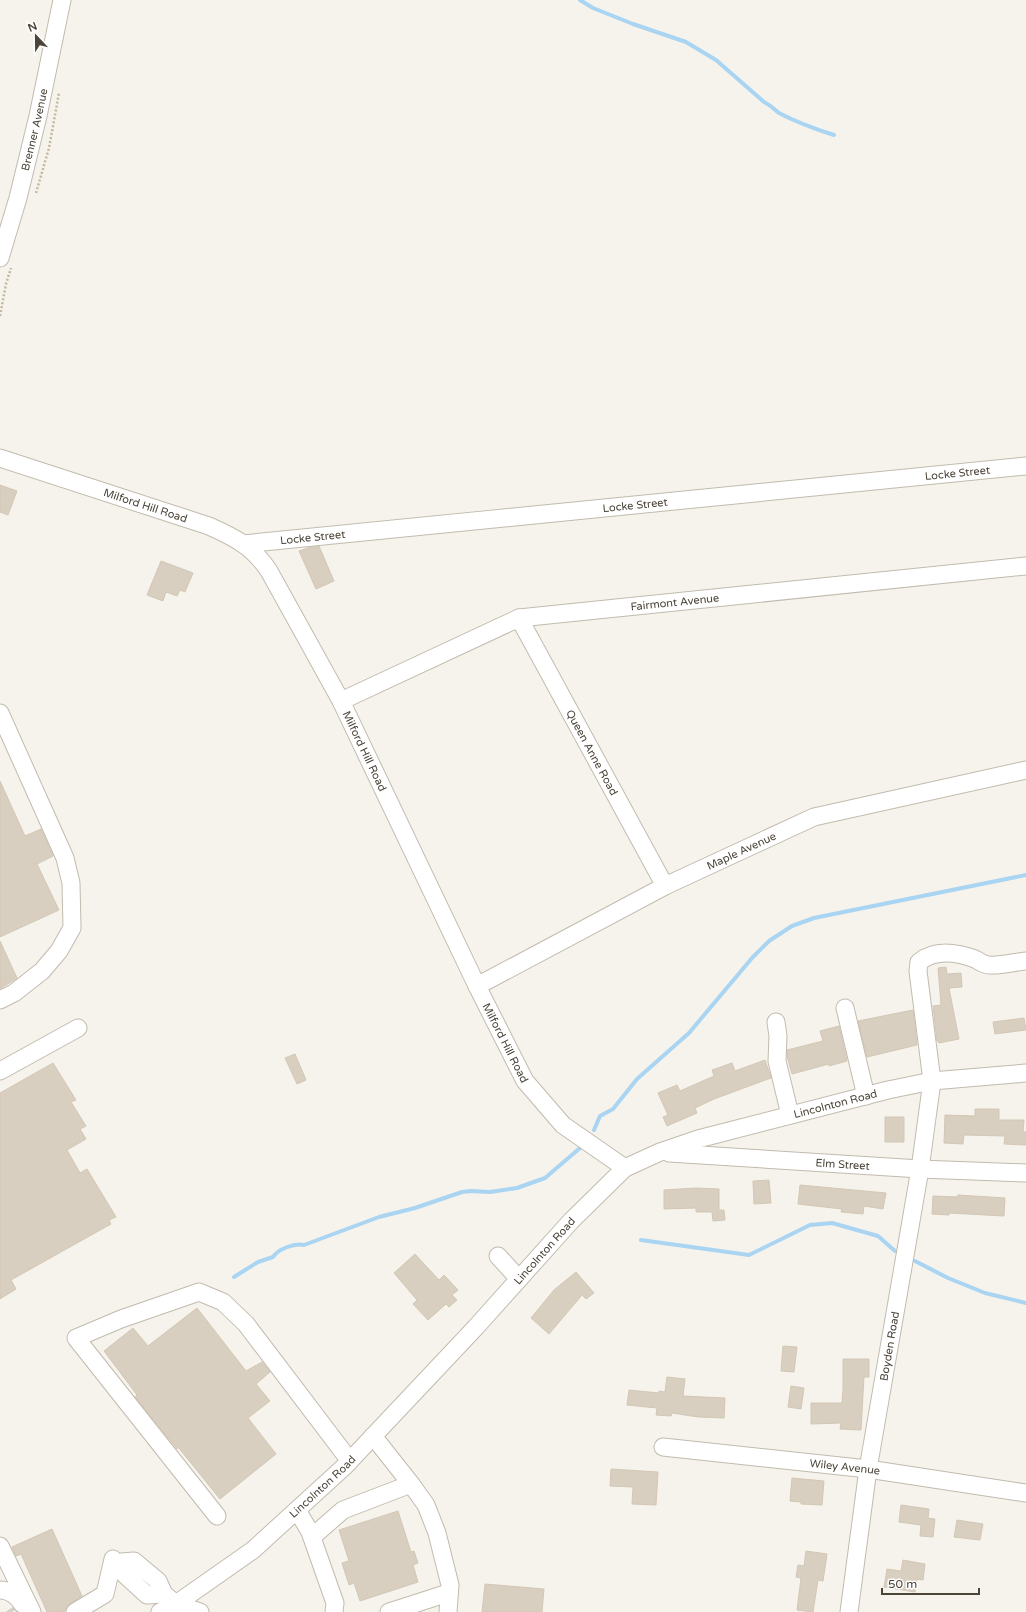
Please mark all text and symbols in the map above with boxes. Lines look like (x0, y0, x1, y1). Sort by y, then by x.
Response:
north arrow (16, 16, 56, 56)
text: N (26, 20, 39, 35)
street label: Brenner Avenue (18, 87, 50, 172)
street label: Locke Street (924, 463, 991, 483)
street label: Milford Hill Road (102, 486, 189, 525)
street label: Locke Street (602, 495, 668, 515)
street label: Locke Street (279, 527, 346, 547)
street label: Fairmont Avenue (630, 591, 720, 613)
street label: Queen Anne Road (564, 707, 621, 798)
street label: Milford Hill Road (340, 709, 390, 793)
street label: Maple Avenue (704, 829, 778, 872)
street label: Milford Hill Road (480, 1001, 531, 1085)
street label: Lincolnton Road (792, 1087, 879, 1121)
street label: Elm Street (815, 1156, 870, 1172)
street label: Lincolnton Road (511, 1214, 578, 1287)
street label: Boyden Road (877, 1310, 902, 1382)
street label: Lincolnton Road (286, 1453, 358, 1520)
street label: Wiley Avenue (809, 1456, 881, 1477)
scale bar (882, 1570, 979, 1596)
text: 50 m (888, 1577, 917, 1591)

